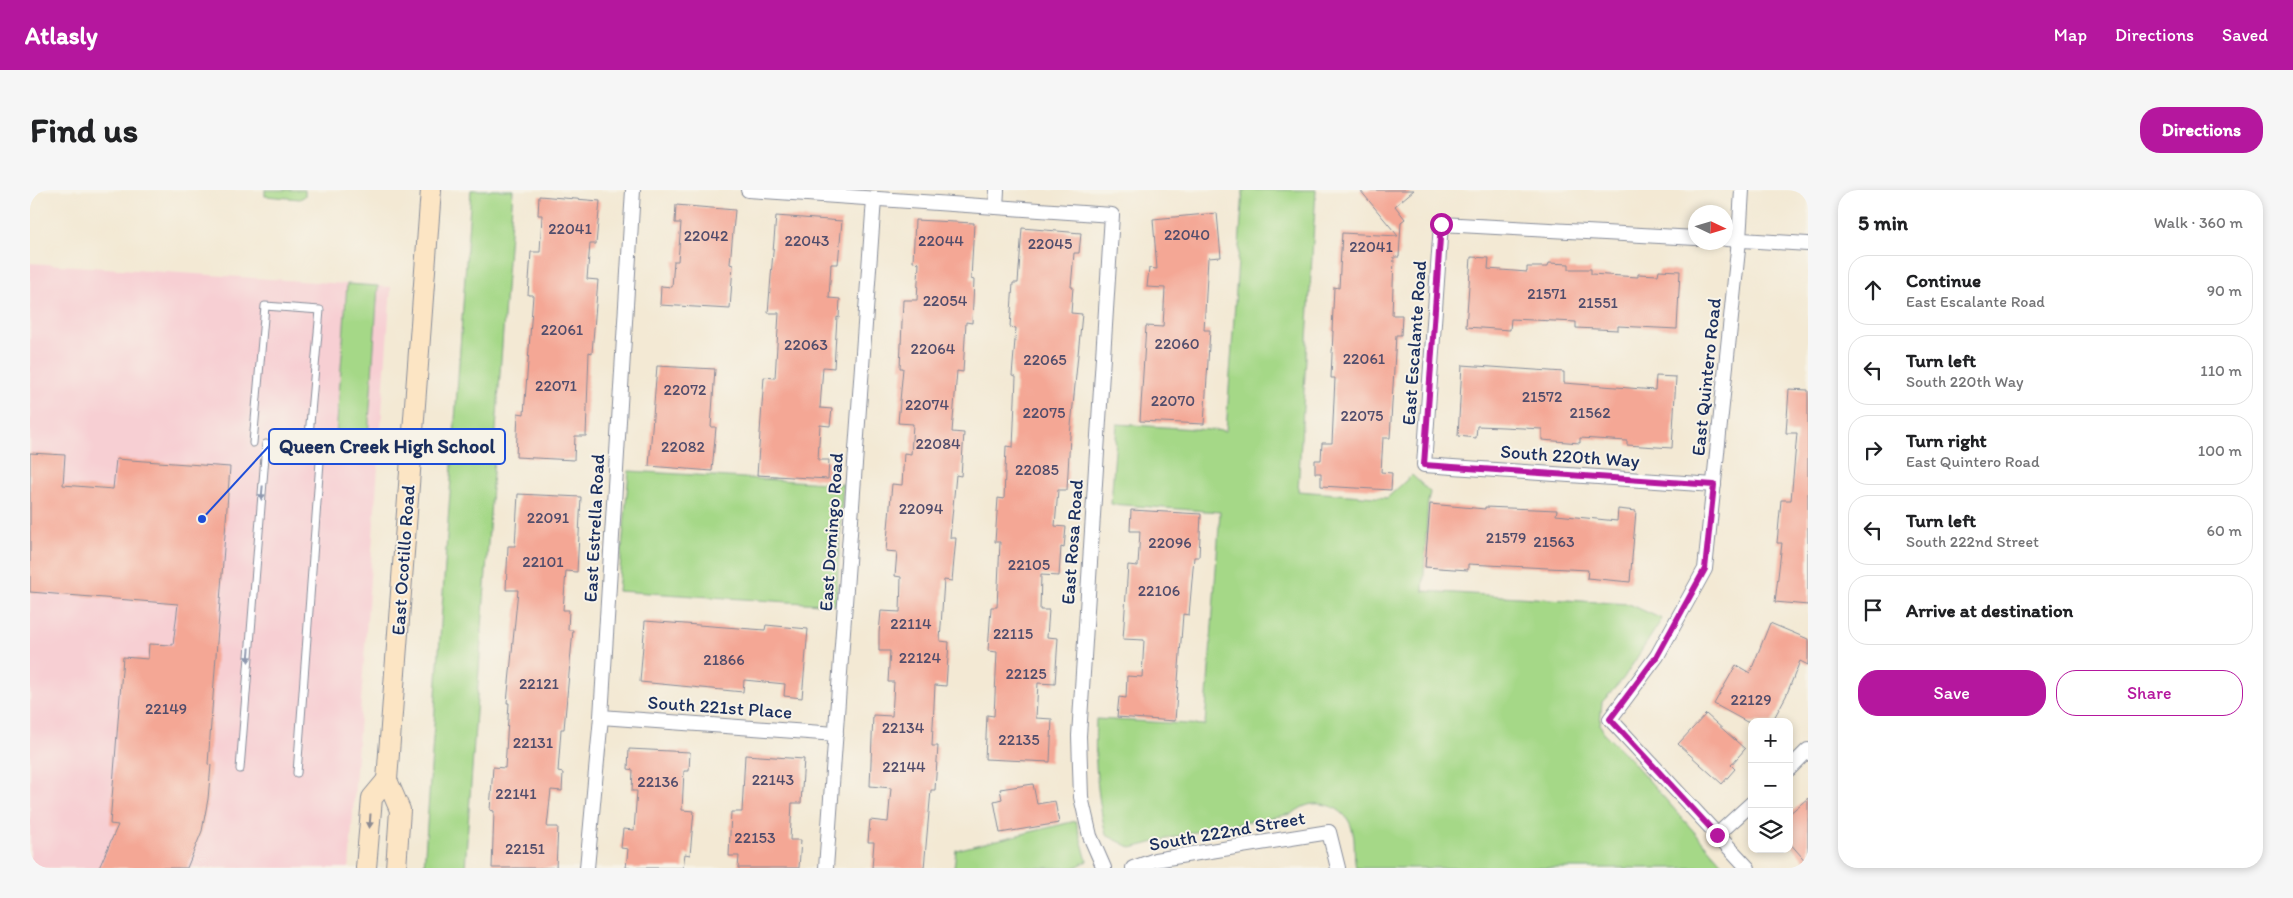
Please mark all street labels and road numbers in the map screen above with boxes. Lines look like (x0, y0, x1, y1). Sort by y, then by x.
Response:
street label: East Escalante Road (1397, 260, 1431, 426)
street label: East Quintero Road (1686, 296, 1726, 457)
street label: South 220th Way (1500, 440, 1641, 472)
street label: East Domingo Road (814, 451, 848, 612)
street label: East Estrella Road (579, 453, 609, 603)
street label: East Rosa Road (1056, 478, 1088, 605)
street label: East Ocotillo Road (386, 484, 420, 636)
street label: South 221st Place (647, 690, 793, 724)
street label: South 222nd Street (1147, 806, 1307, 856)

